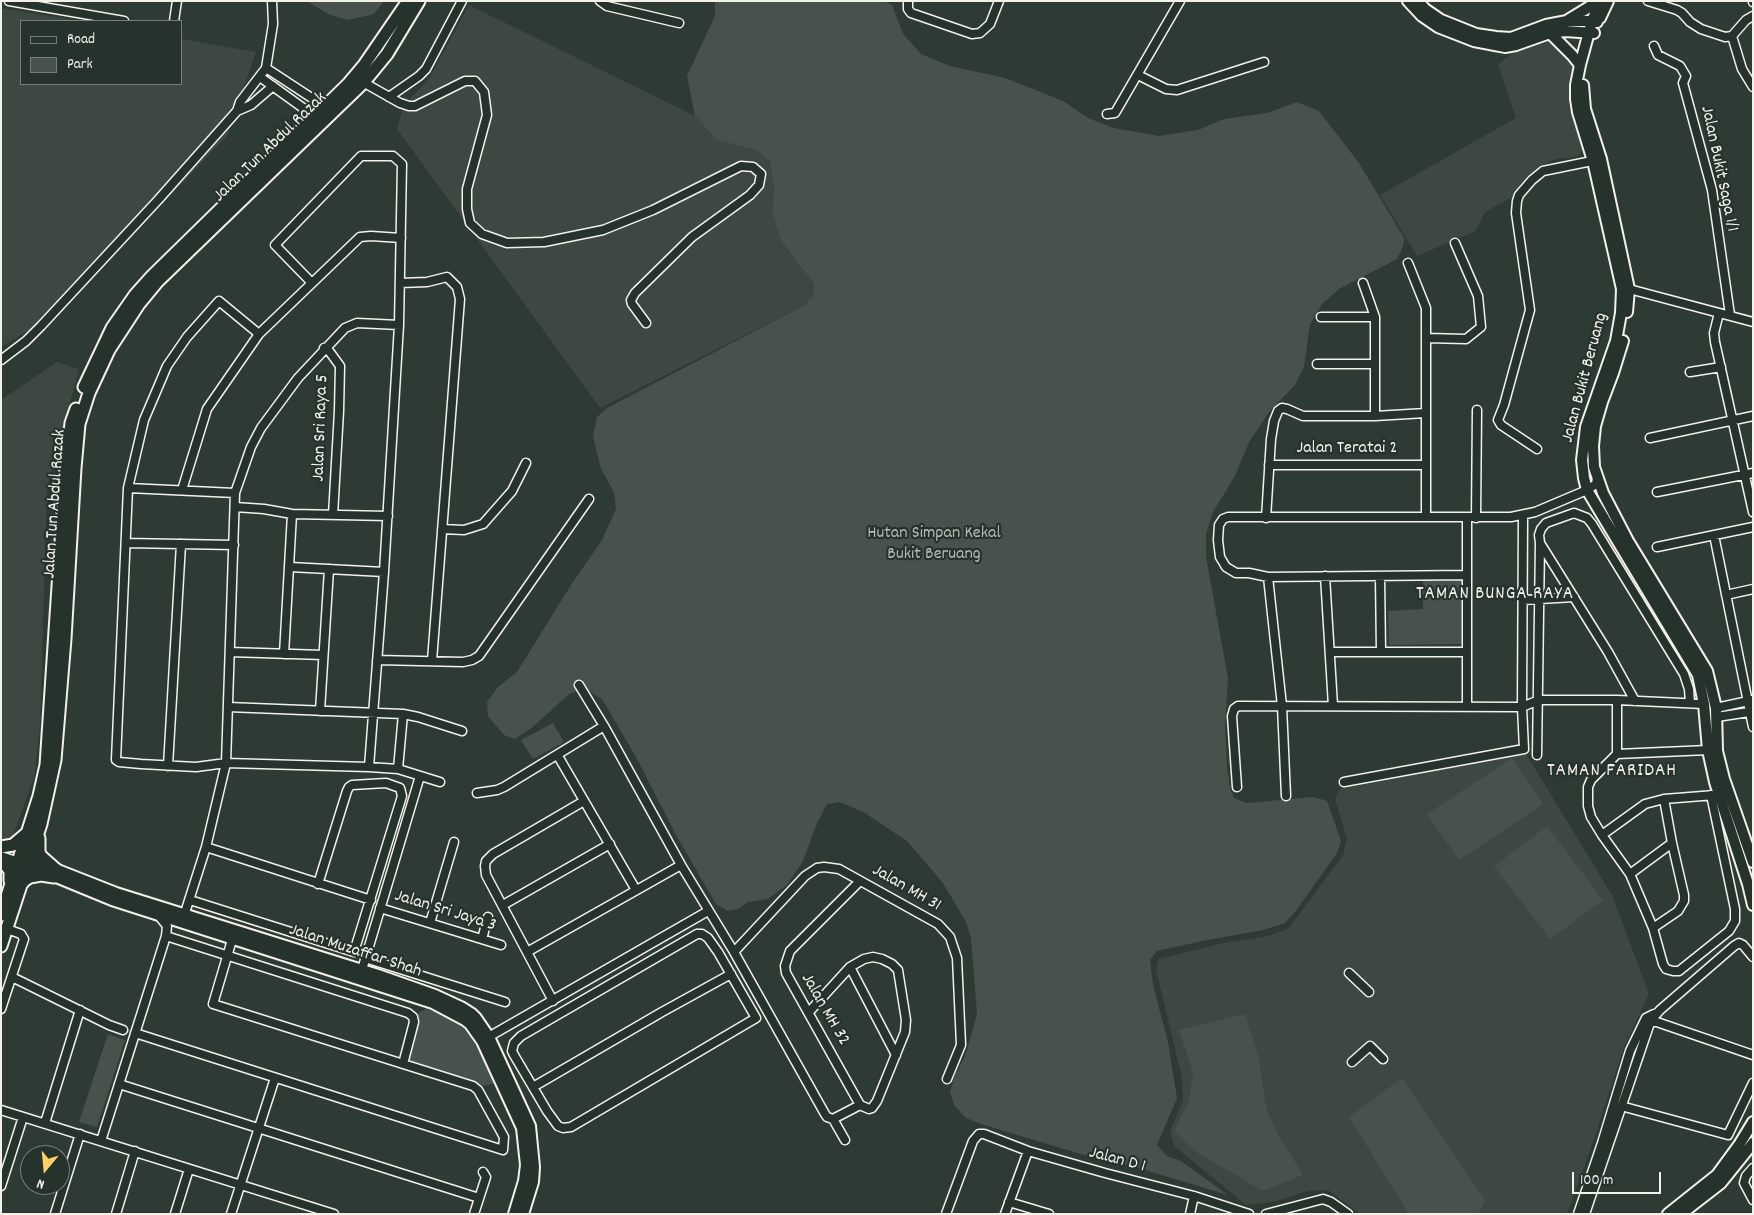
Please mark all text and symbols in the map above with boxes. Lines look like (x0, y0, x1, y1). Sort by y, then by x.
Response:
legend (20, 20, 182, 85)
text: Road (67, 29, 95, 51)
text: Park (67, 54, 93, 76)
street label: Jalan Tun Abdul Razak (210, 88, 332, 208)
street label: Jalan Bukit Saga 1/1 (1694, 104, 1742, 234)
street label: Jalan Bukit Beruang (1558, 311, 1614, 445)
street label: Jalan Sri Raya 5 (309, 374, 335, 482)
street label: Jalan Tun Abdul Razak (40, 429, 72, 579)
street label: Jalan Teratai 2 (1297, 439, 1397, 461)
park label: Hutan Simpan Kekal Bukit Beruang (867, 524, 1001, 566)
district label: TAMAN BUNGA RAYA (1414, 584, 1576, 606)
district label: TAMAN FARIDAH (1545, 761, 1679, 783)
street label: Jalan MH 31 (868, 861, 944, 917)
street label: Jalan Sri Jaya 3 (392, 886, 498, 938)
street label: Jalan Muzaffar Shah (286, 920, 424, 984)
street label: Jalan MH 32 (795, 970, 853, 1050)
street label: Jalan D 1 (1086, 1143, 1148, 1179)
north arrow (20, 1145, 70, 1195)
scale bar (1574, 1162, 1663, 1194)
text: 100 m (1580, 1170, 1613, 1192)
text: N (35, 1173, 47, 1194)

